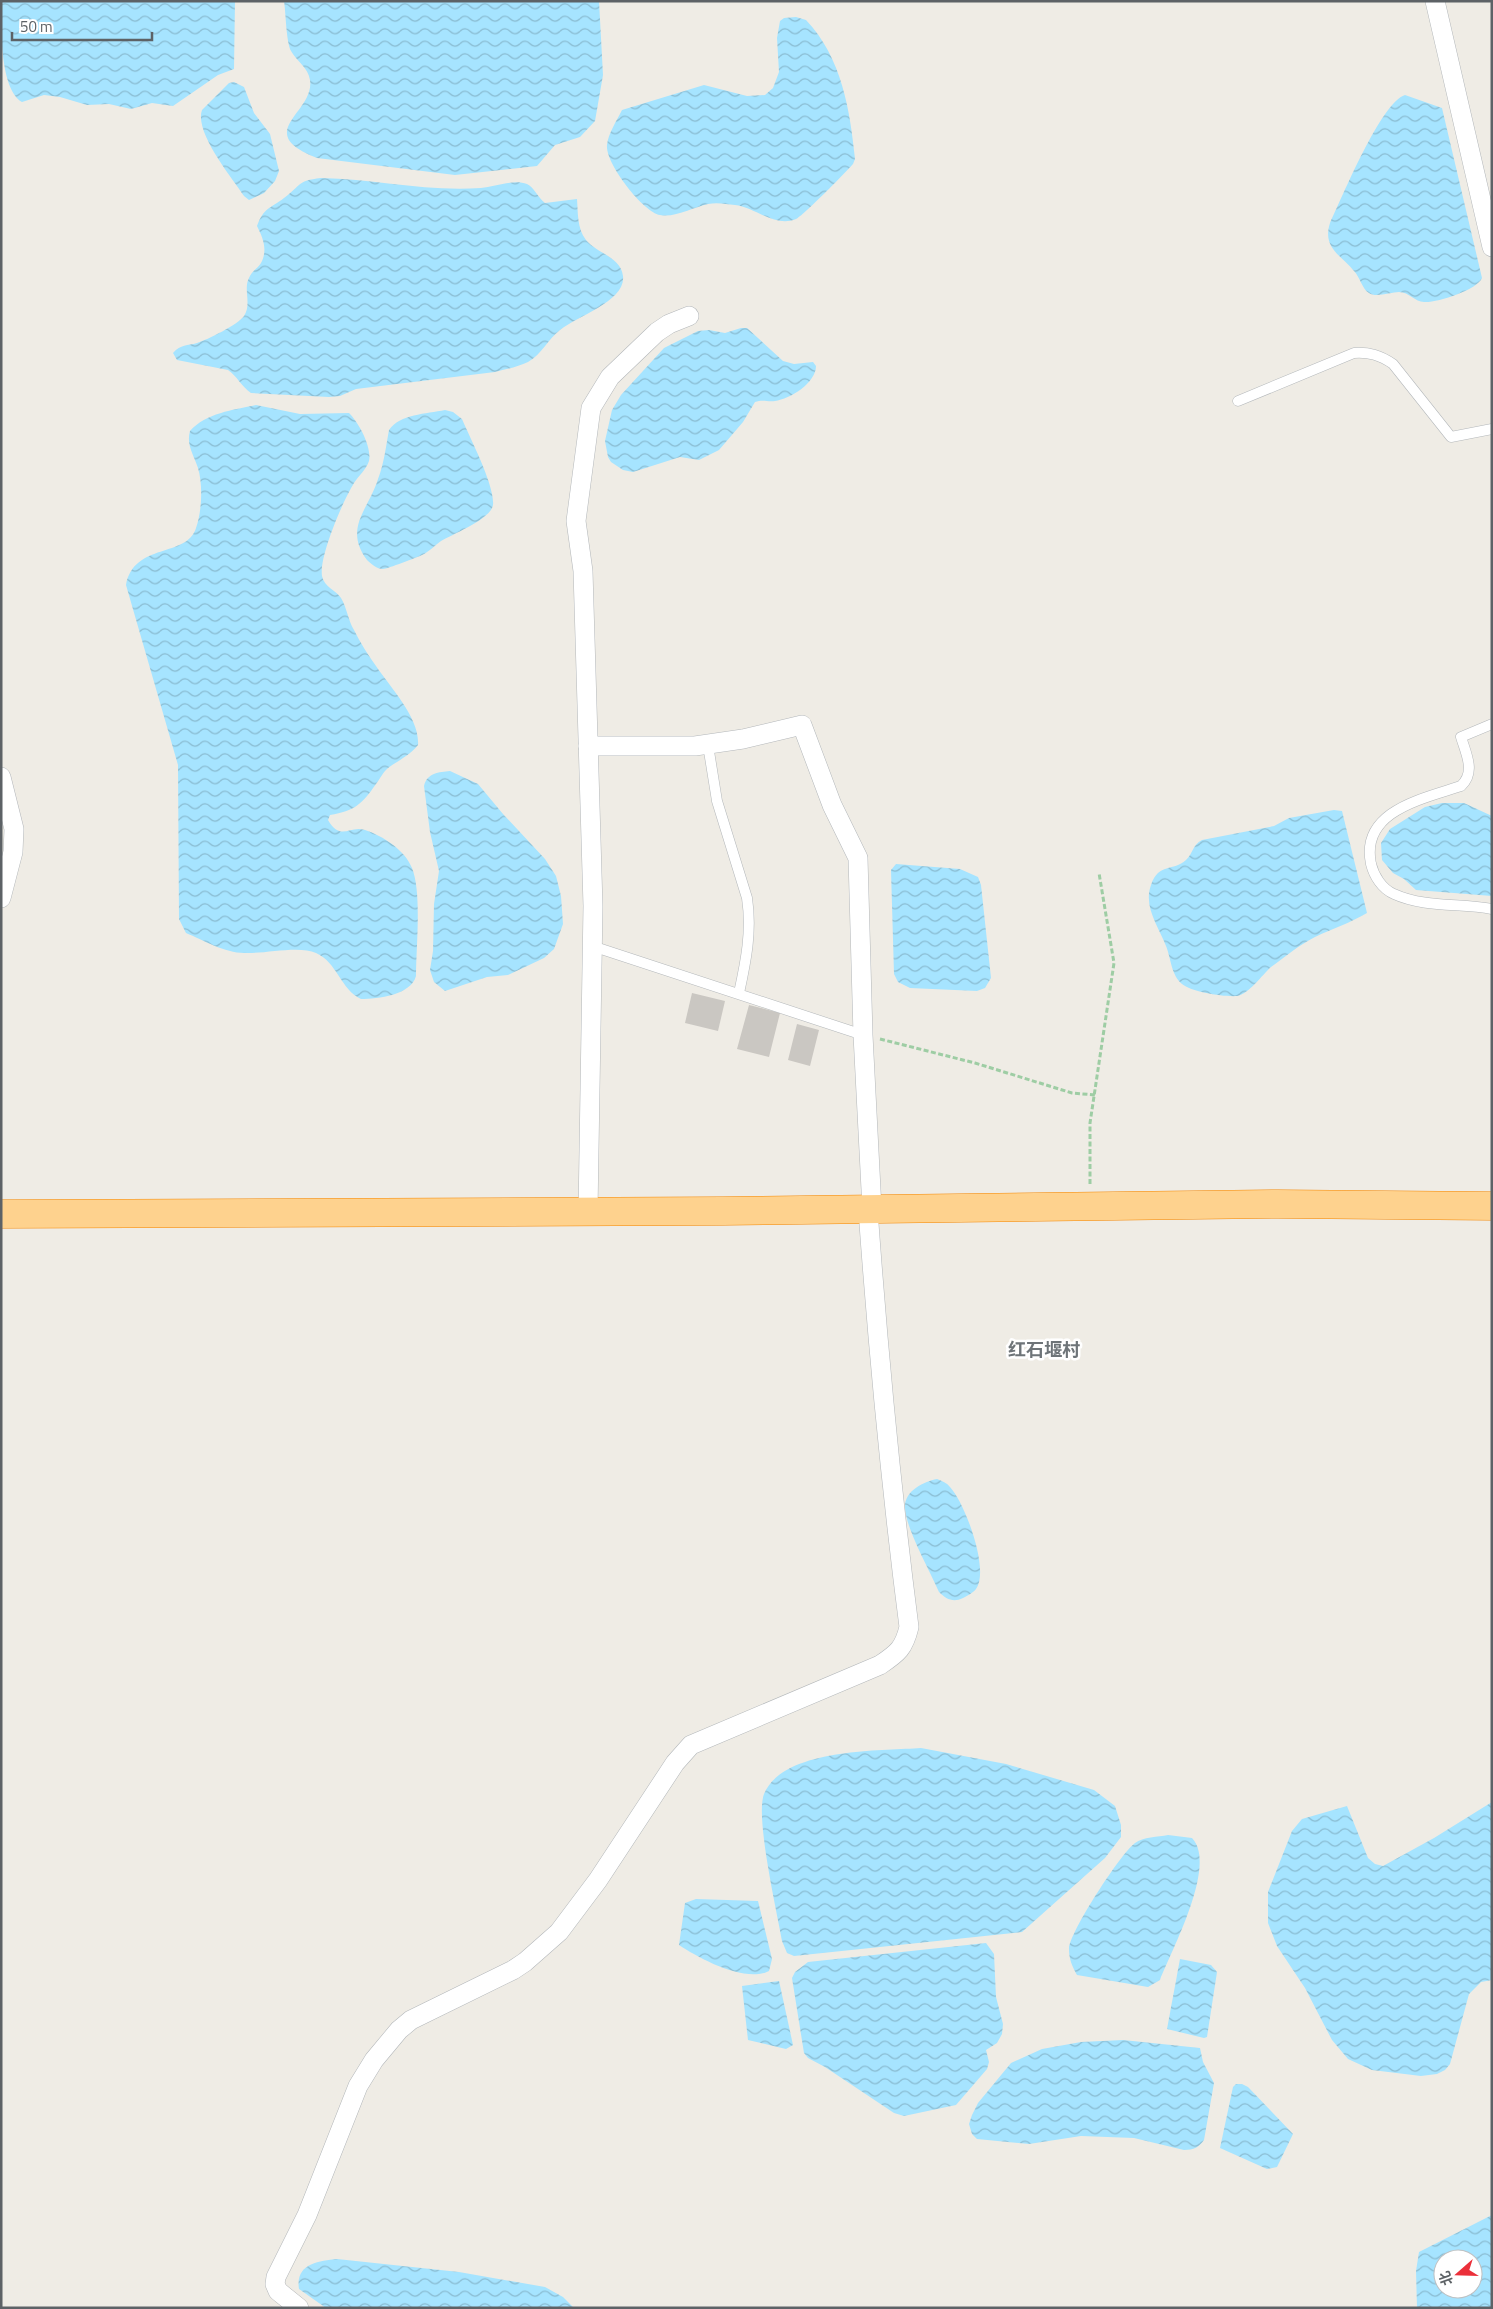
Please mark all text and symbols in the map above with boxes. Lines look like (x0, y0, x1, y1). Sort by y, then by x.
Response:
scale bar (12, 10, 152, 42)
text: 50 m (20, 15, 53, 38)
district label: 红石堰村 (1008, 1336, 1080, 1363)
north arrow (1433, 2249, 1483, 2299)
text: 北 (1433, 2268, 1458, 2289)

